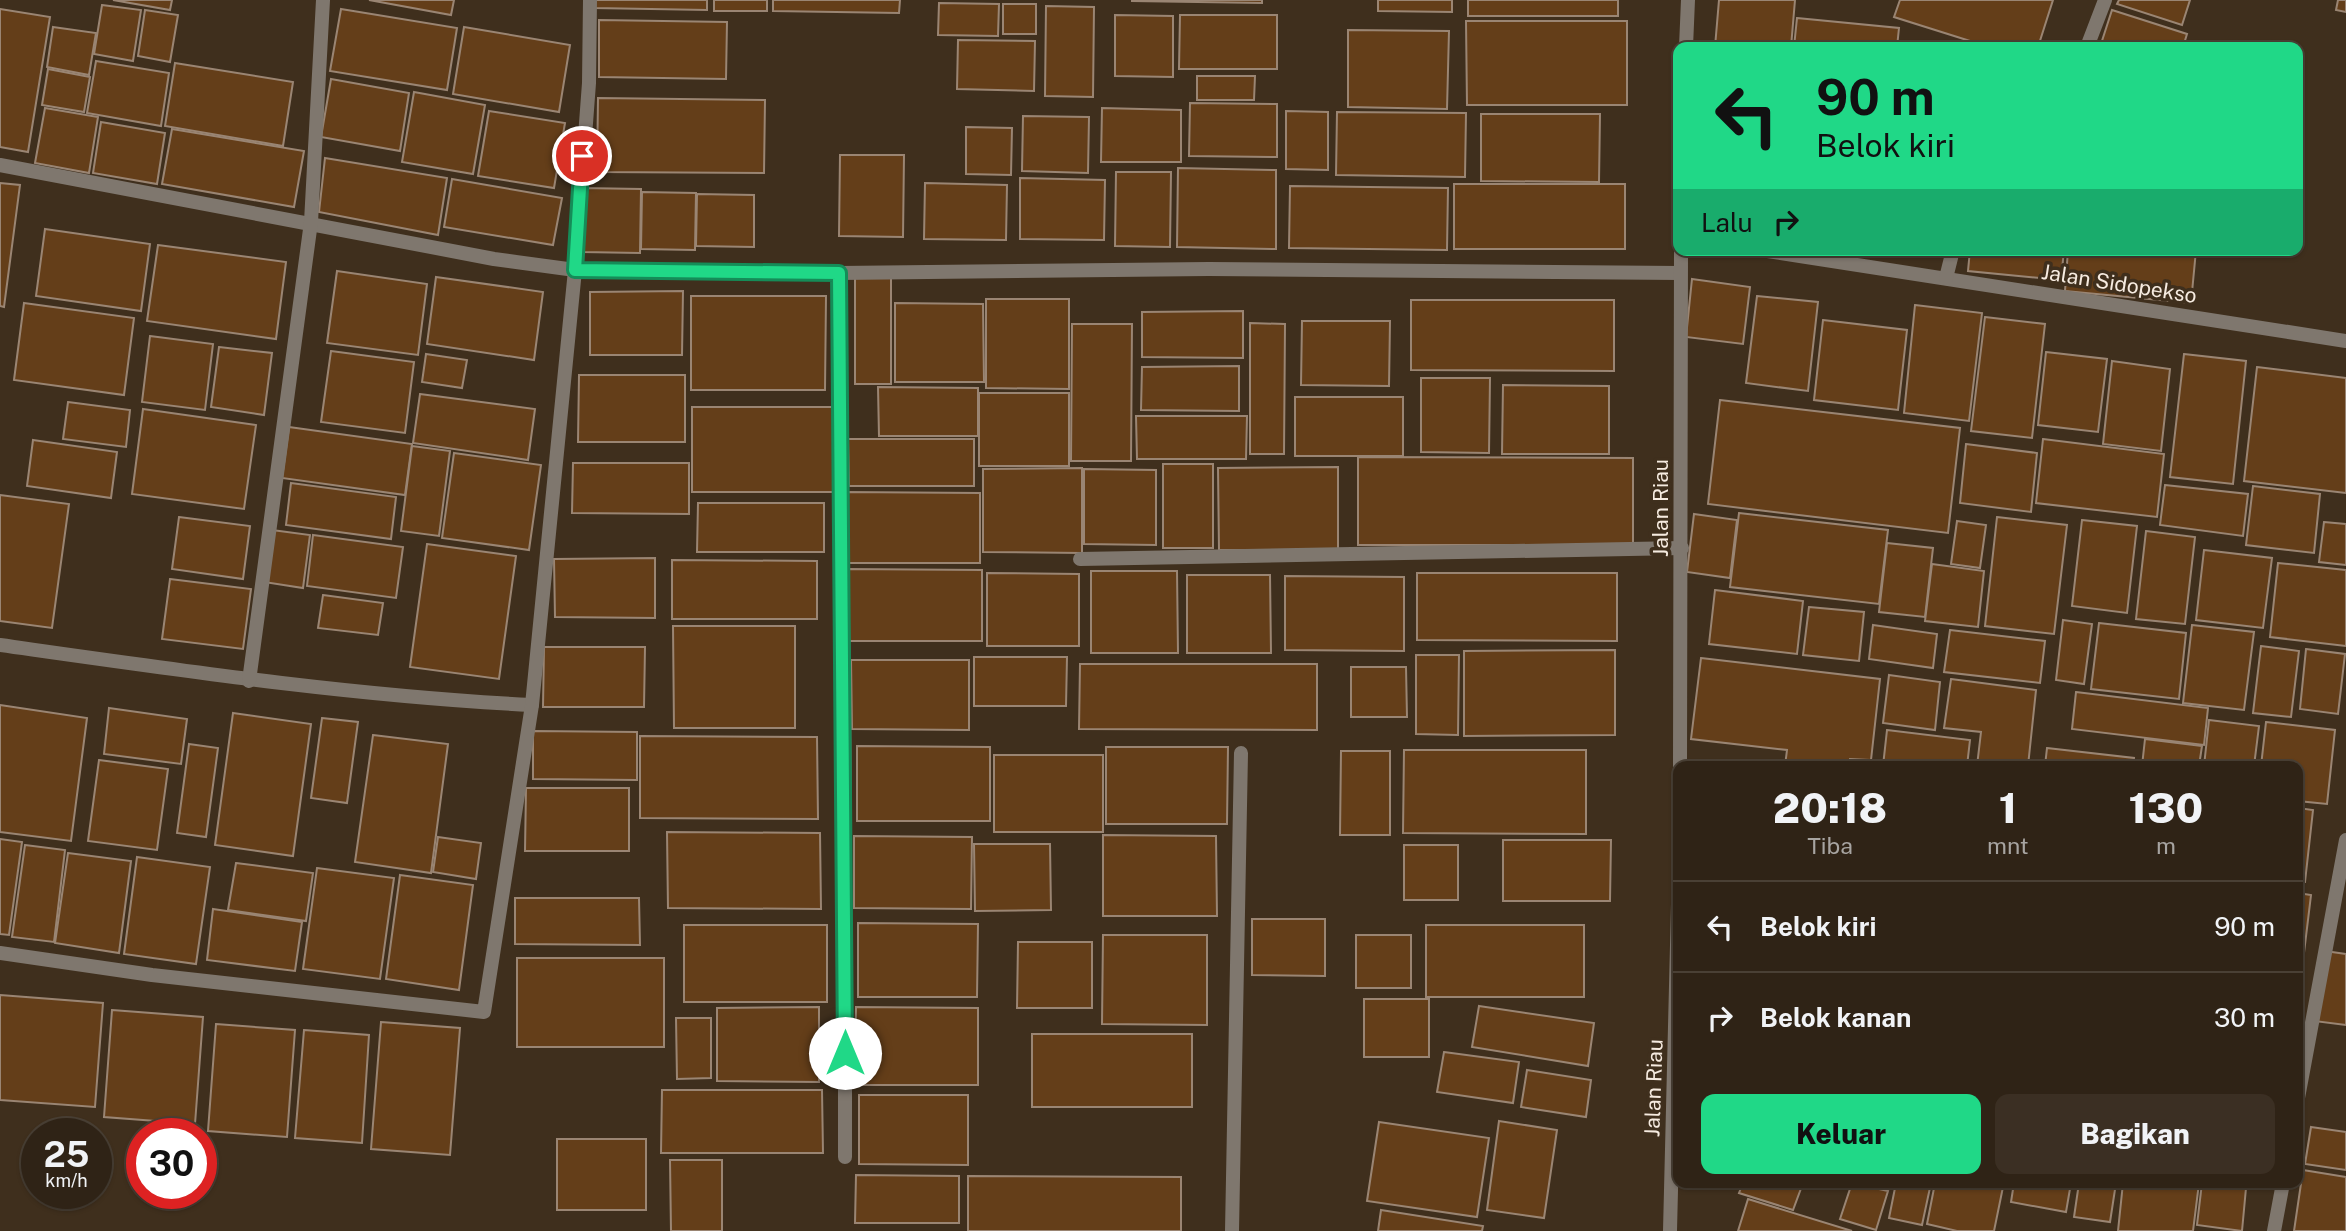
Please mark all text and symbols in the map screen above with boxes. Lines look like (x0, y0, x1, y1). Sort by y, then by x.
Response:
text: 90 m (1816, 68, 1935, 126)
icon: left (1701, 70, 1792, 161)
pin (552, 126, 612, 186)
text: Belok kiri (1816, 127, 1955, 164)
icon: arrive (563, 137, 601, 175)
icon: right (1767, 203, 1805, 241)
text: Lalu (1701, 207, 1753, 238)
street label: Jalan Sidopekso (2040, 259, 2199, 308)
street label: Jalan Riau (1648, 459, 1673, 557)
text: 20:18 (1773, 783, 1887, 832)
text: 1 (1999, 783, 2017, 832)
text: 130 (2129, 783, 2203, 832)
text: Tiba (1807, 832, 1853, 859)
text: mnt (1987, 832, 2029, 859)
text: m (2156, 832, 2176, 859)
icon: left (1701, 908, 1739, 946)
text: Belok kiri (1760, 911, 1876, 942)
text: 90 m (2214, 911, 2275, 942)
icon: right (1701, 999, 1739, 1037)
text: Belok kanan (1760, 1002, 1911, 1033)
text: 30 m (2214, 1002, 2275, 1033)
position arrow (808, 1016, 882, 1090)
street label: Jalan Riau (1639, 1039, 1668, 1137)
button: Keluar (1701, 1094, 1981, 1174)
button: Bagikan (1995, 1094, 2275, 1174)
speed limit sign: 30 (126, 1118, 217, 1209)
text: 25 (44, 1134, 89, 1175)
text: km/h (45, 1170, 88, 1191)

